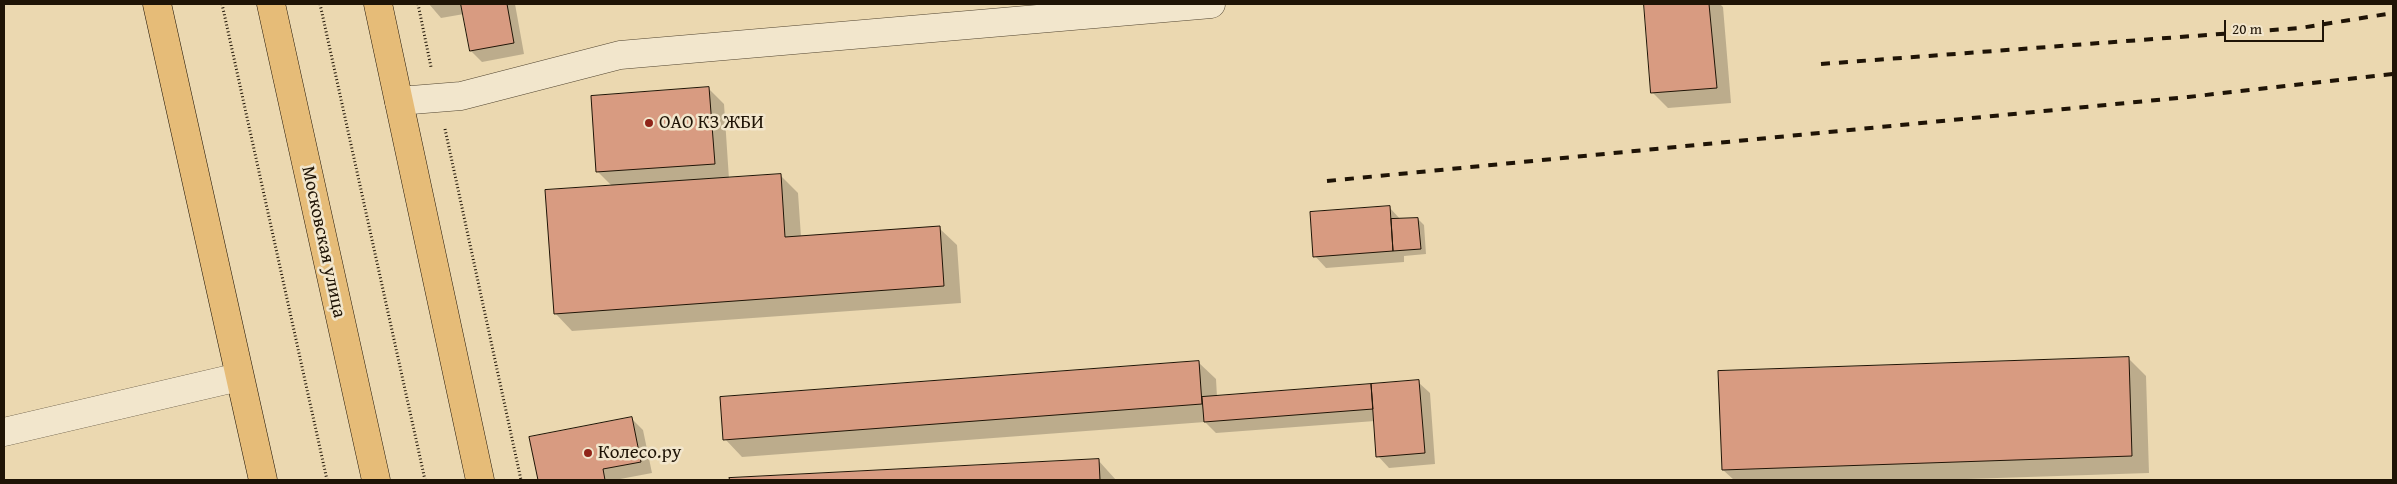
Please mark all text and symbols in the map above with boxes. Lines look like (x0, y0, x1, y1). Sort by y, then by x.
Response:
scale bar (2227, 10, 2327, 42)
text: 20 m (2232, 18, 2262, 39)
place label: ОАО КЗ ЖБИ (659, 112, 764, 134)
marker: ОАО КЗ ЖБИ (643, 117, 655, 129)
street label: Московская улица (296, 164, 350, 320)
place label: Колесо.ру (598, 442, 681, 464)
marker: Колесо.ру (582, 447, 594, 459)

